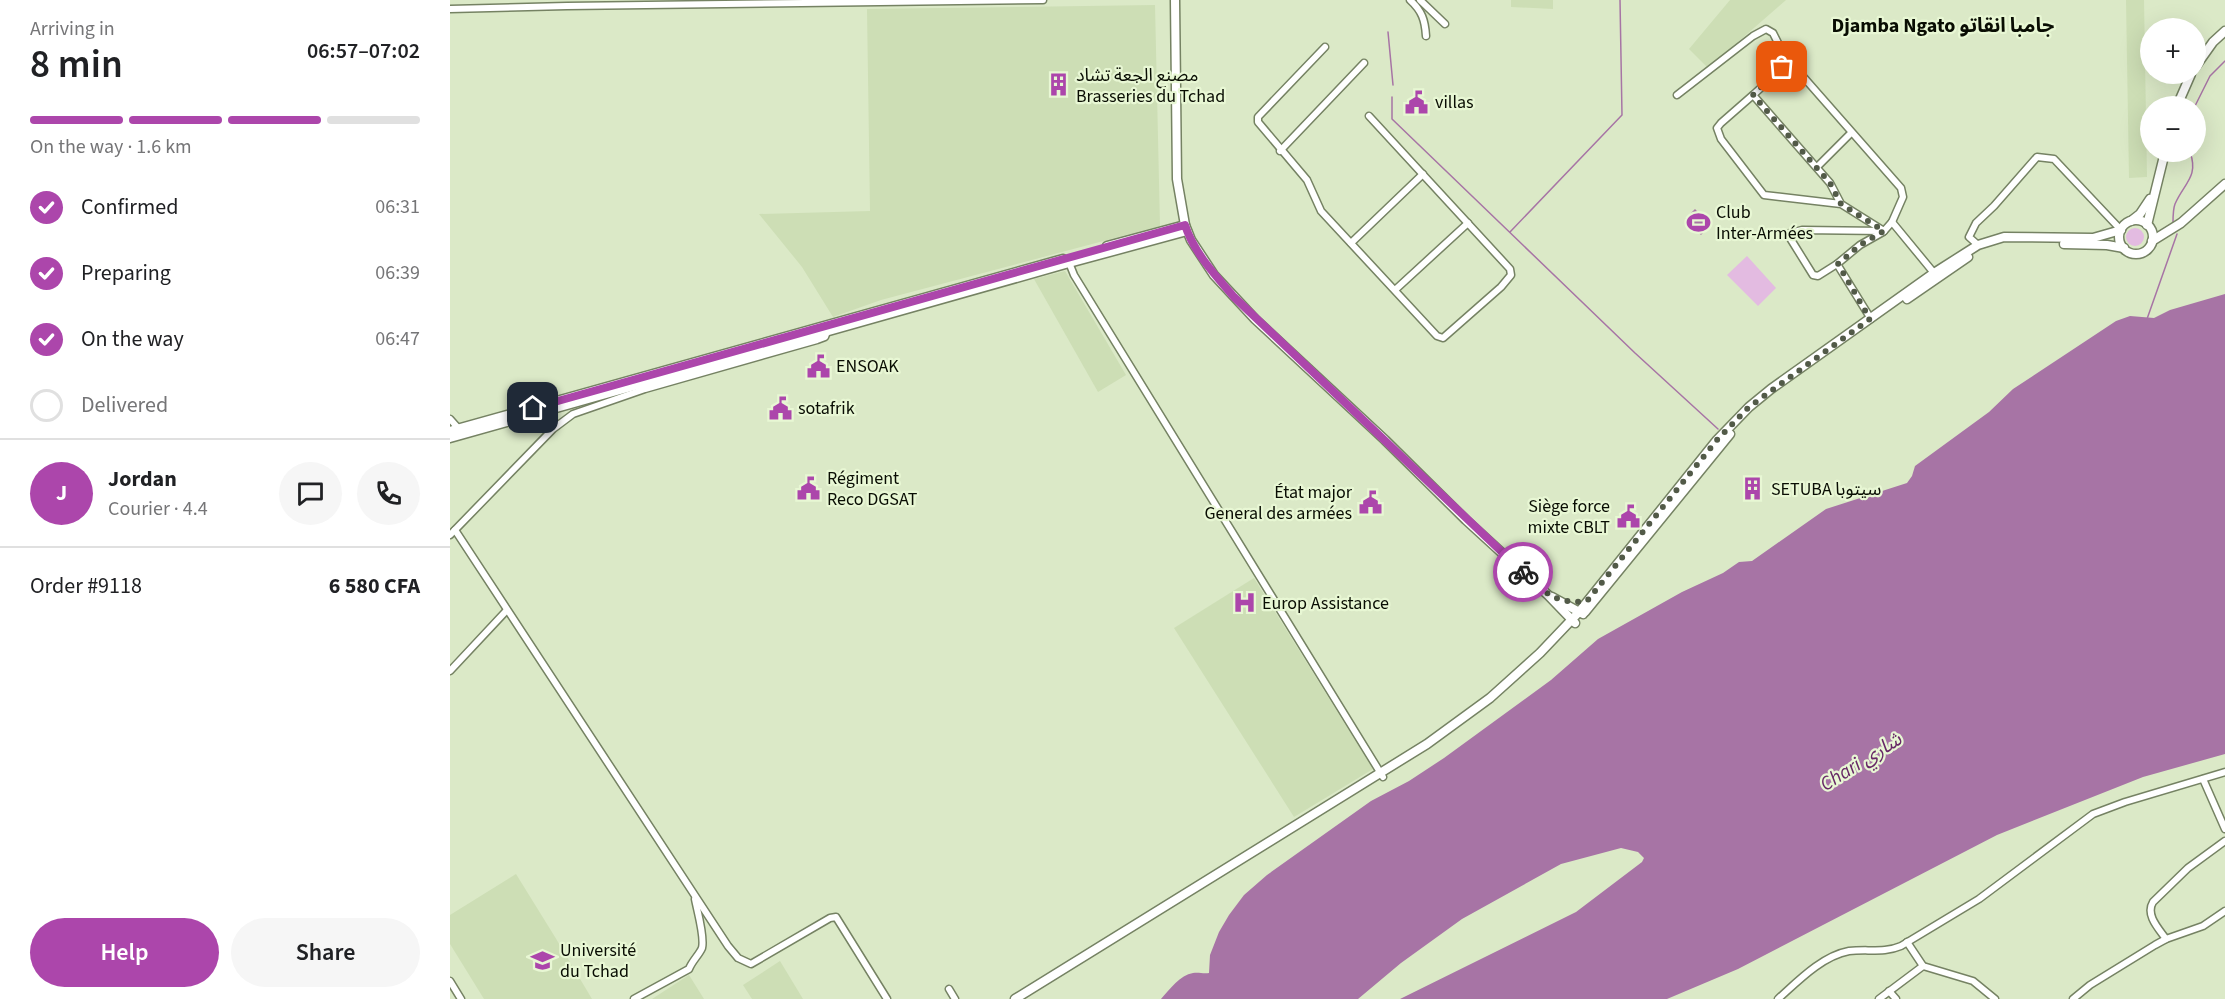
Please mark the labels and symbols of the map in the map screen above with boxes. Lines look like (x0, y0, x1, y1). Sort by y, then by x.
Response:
district label: Djamba Ngato جامبا انقاتو (1832, 12, 2055, 40)
pin (1756, 41, 1807, 92)
place label: مصنع الجعة تشاد Brasseries du Tchad (1076, 63, 1225, 109)
building icon: مصنع الجعة تشاد Brasseries du Tchad (1045, 72, 1071, 98)
public building icon: villas (1404, 89, 1430, 115)
place label: villas (1435, 90, 1474, 115)
place label: Club Inter-Armées (1716, 200, 1813, 246)
sports icon: Club Inter-Armées (1685, 209, 1711, 235)
public building icon: ENSOAK (805, 353, 831, 379)
place label: ENSOAK (836, 354, 899, 379)
pin (507, 382, 558, 433)
public building icon: sotafrik (767, 395, 793, 421)
place label: sotafrik (798, 396, 855, 421)
place label: Régiment Reco DGSAT (827, 466, 918, 512)
public building icon: Régiment Reco DGSAT (796, 475, 822, 501)
building icon: SETUBA سيتوبا (1740, 476, 1766, 502)
place label: SETUBA سيتوبا (1771, 477, 1881, 502)
place label: État major General des armées (1204, 480, 1353, 526)
public building icon: État major General des armées (1357, 489, 1383, 515)
place label: Siège force mixte CBLT (1528, 494, 1610, 540)
public building icon: Siège force mixte CBLT (1615, 503, 1641, 529)
courier (1493, 542, 1553, 602)
hospital icon: Europ Assistance (1231, 590, 1257, 616)
place label: Europ Assistance (1262, 591, 1389, 616)
water label: Chari شاري (1815, 726, 1908, 799)
place label: Université du Tchad (560, 938, 636, 984)
school or university icon: Université du Tchad (529, 947, 555, 973)

